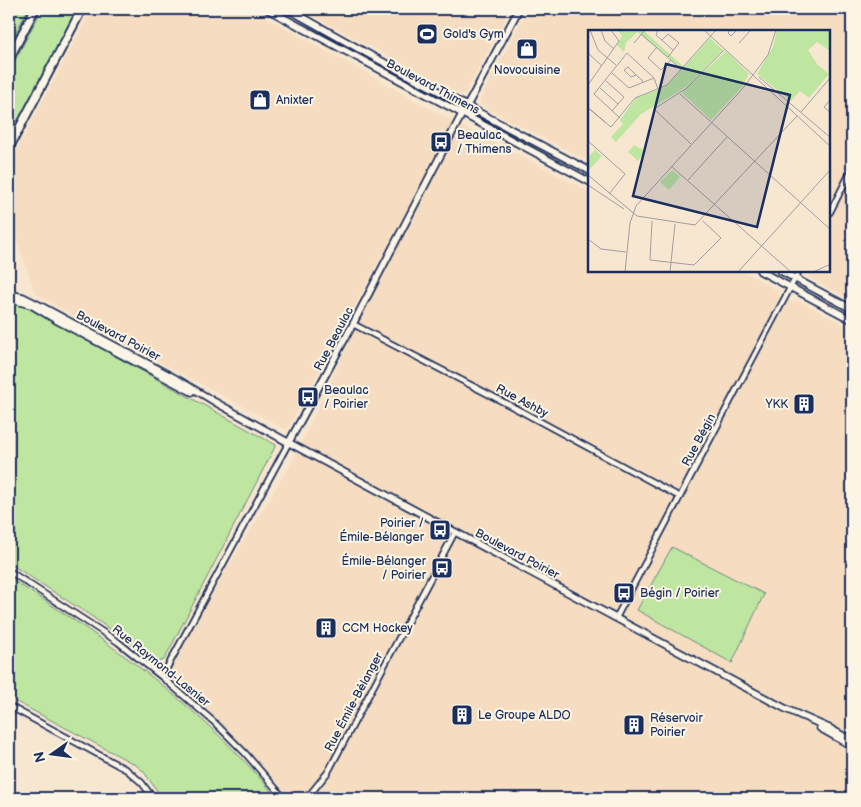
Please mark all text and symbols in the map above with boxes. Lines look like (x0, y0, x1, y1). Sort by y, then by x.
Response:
sports icon: Gold's Gym (415, 22, 439, 46)
place label: Gold's Gym (443, 27, 504, 42)
inset map (588, 30, 831, 272)
shop icon: Novocuisine (515, 37, 539, 61)
street label: Boulevard Thimens (384, 56, 482, 118)
place label: Novocuisine (494, 63, 560, 78)
shop icon: Anixter (248, 88, 272, 112)
place label: Anixter (276, 93, 314, 108)
place label: Beaulac / Thimens (457, 128, 511, 157)
bus stop icon: Beaulac / Thimens (429, 130, 453, 154)
street label: Rue Beaulac (311, 305, 357, 373)
street label: Boulevard Poirier (73, 308, 163, 365)
street label: Rue Ashby (493, 381, 551, 421)
place label: Beaulac / Poirier (324, 383, 369, 412)
bus stop icon: Beaulac / Poirier (296, 385, 320, 409)
building icon: YKK (792, 392, 816, 416)
place label: YKK (765, 397, 788, 412)
street label: Rue Bégin (679, 411, 719, 469)
place label: Poirier / Émile-Bélanger (340, 516, 425, 545)
bus stop icon: Poirier / Émile-Bélanger (428, 518, 452, 542)
street label: Boulevard Poirier (472, 526, 562, 583)
place label: Émile-Bélanger / Poirier (342, 553, 427, 583)
bus stop icon: Émile-Bélanger / Poirier (430, 556, 454, 580)
bus stop icon: Bégin / Poirier (612, 581, 636, 605)
place label: Bégin / Poirier (640, 586, 720, 601)
building icon: CCM Hockey (314, 616, 338, 640)
place label: CCM Hockey (342, 621, 413, 636)
street label: Rue Raymond-Lasnier (109, 622, 213, 710)
street label: Rue Émile-Bélanger (321, 649, 387, 754)
building icon: Le Groupe ALDO (450, 703, 474, 727)
place label: Le Groupe ALDO (478, 708, 571, 723)
place label: Réservoir Poirier (650, 711, 703, 740)
building icon: Réservoir Poirier (622, 713, 646, 737)
north arrow (28, 730, 78, 780)
text: N (30, 750, 49, 764)

